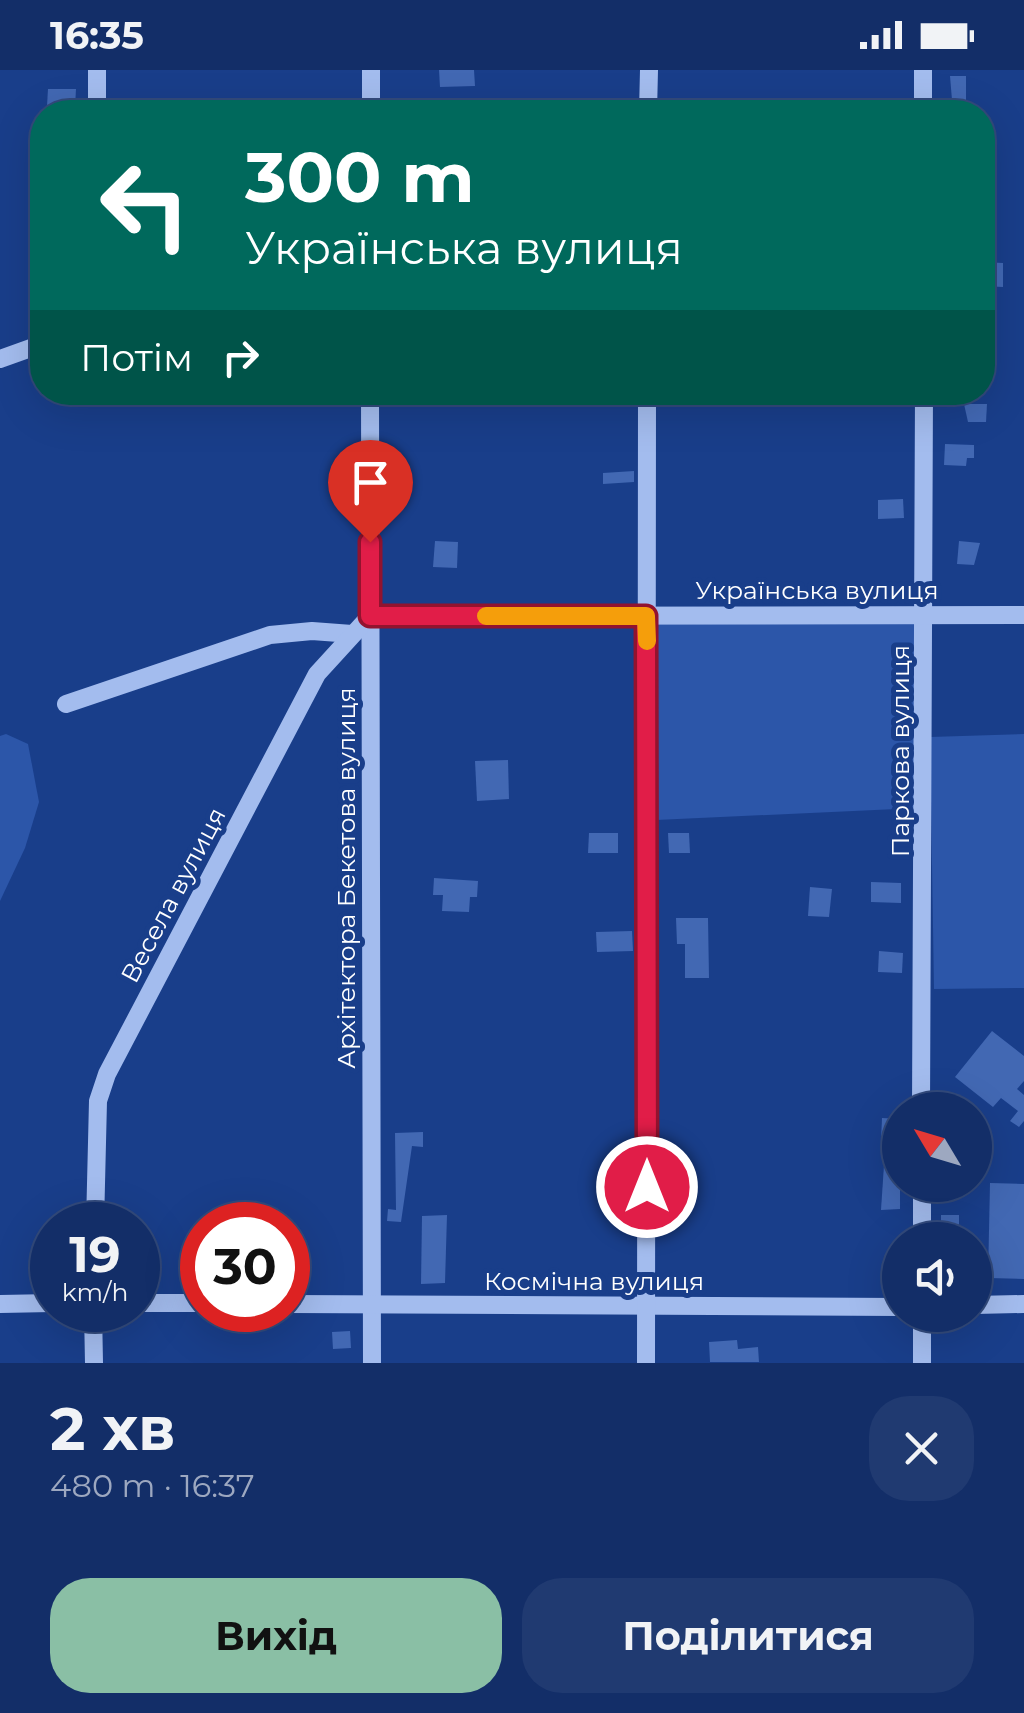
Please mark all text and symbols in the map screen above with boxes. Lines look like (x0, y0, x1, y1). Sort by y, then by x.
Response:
text: 16:35 (50, 12, 144, 59)
text: 300 m (245, 134, 475, 220)
icon: left (80, 140, 210, 270)
text: Українська вулиця (245, 220, 683, 275)
icon: right (213, 330, 268, 385)
text: Потім (80, 334, 193, 381)
pin (328, 440, 413, 543)
icon: arrive (343, 455, 398, 510)
street label: Українська вулиця (695, 575, 939, 605)
street label: Паркова вулиця (885, 645, 915, 857)
street label: Архітектора Бекетова вулиця (331, 687, 361, 1069)
street label: Весела вулиця (114, 802, 232, 988)
north arrow (882, 1092, 992, 1202)
map controls (882, 1092, 992, 1332)
position arrow (595, 1135, 699, 1239)
speed limit sign: 30 (180, 1202, 310, 1332)
button: sound (882, 1222, 992, 1332)
text: 19 (69, 1224, 121, 1285)
street label: Космічна вулиця (484, 1266, 704, 1296)
text: km/h (62, 1277, 128, 1307)
text: 2 хв (50, 1392, 175, 1465)
button: close (869, 1396, 974, 1501)
text: 480 m · 16:37 (50, 1466, 255, 1505)
button: Вихід (50, 1578, 502, 1693)
button: Поділитися (522, 1578, 974, 1693)

